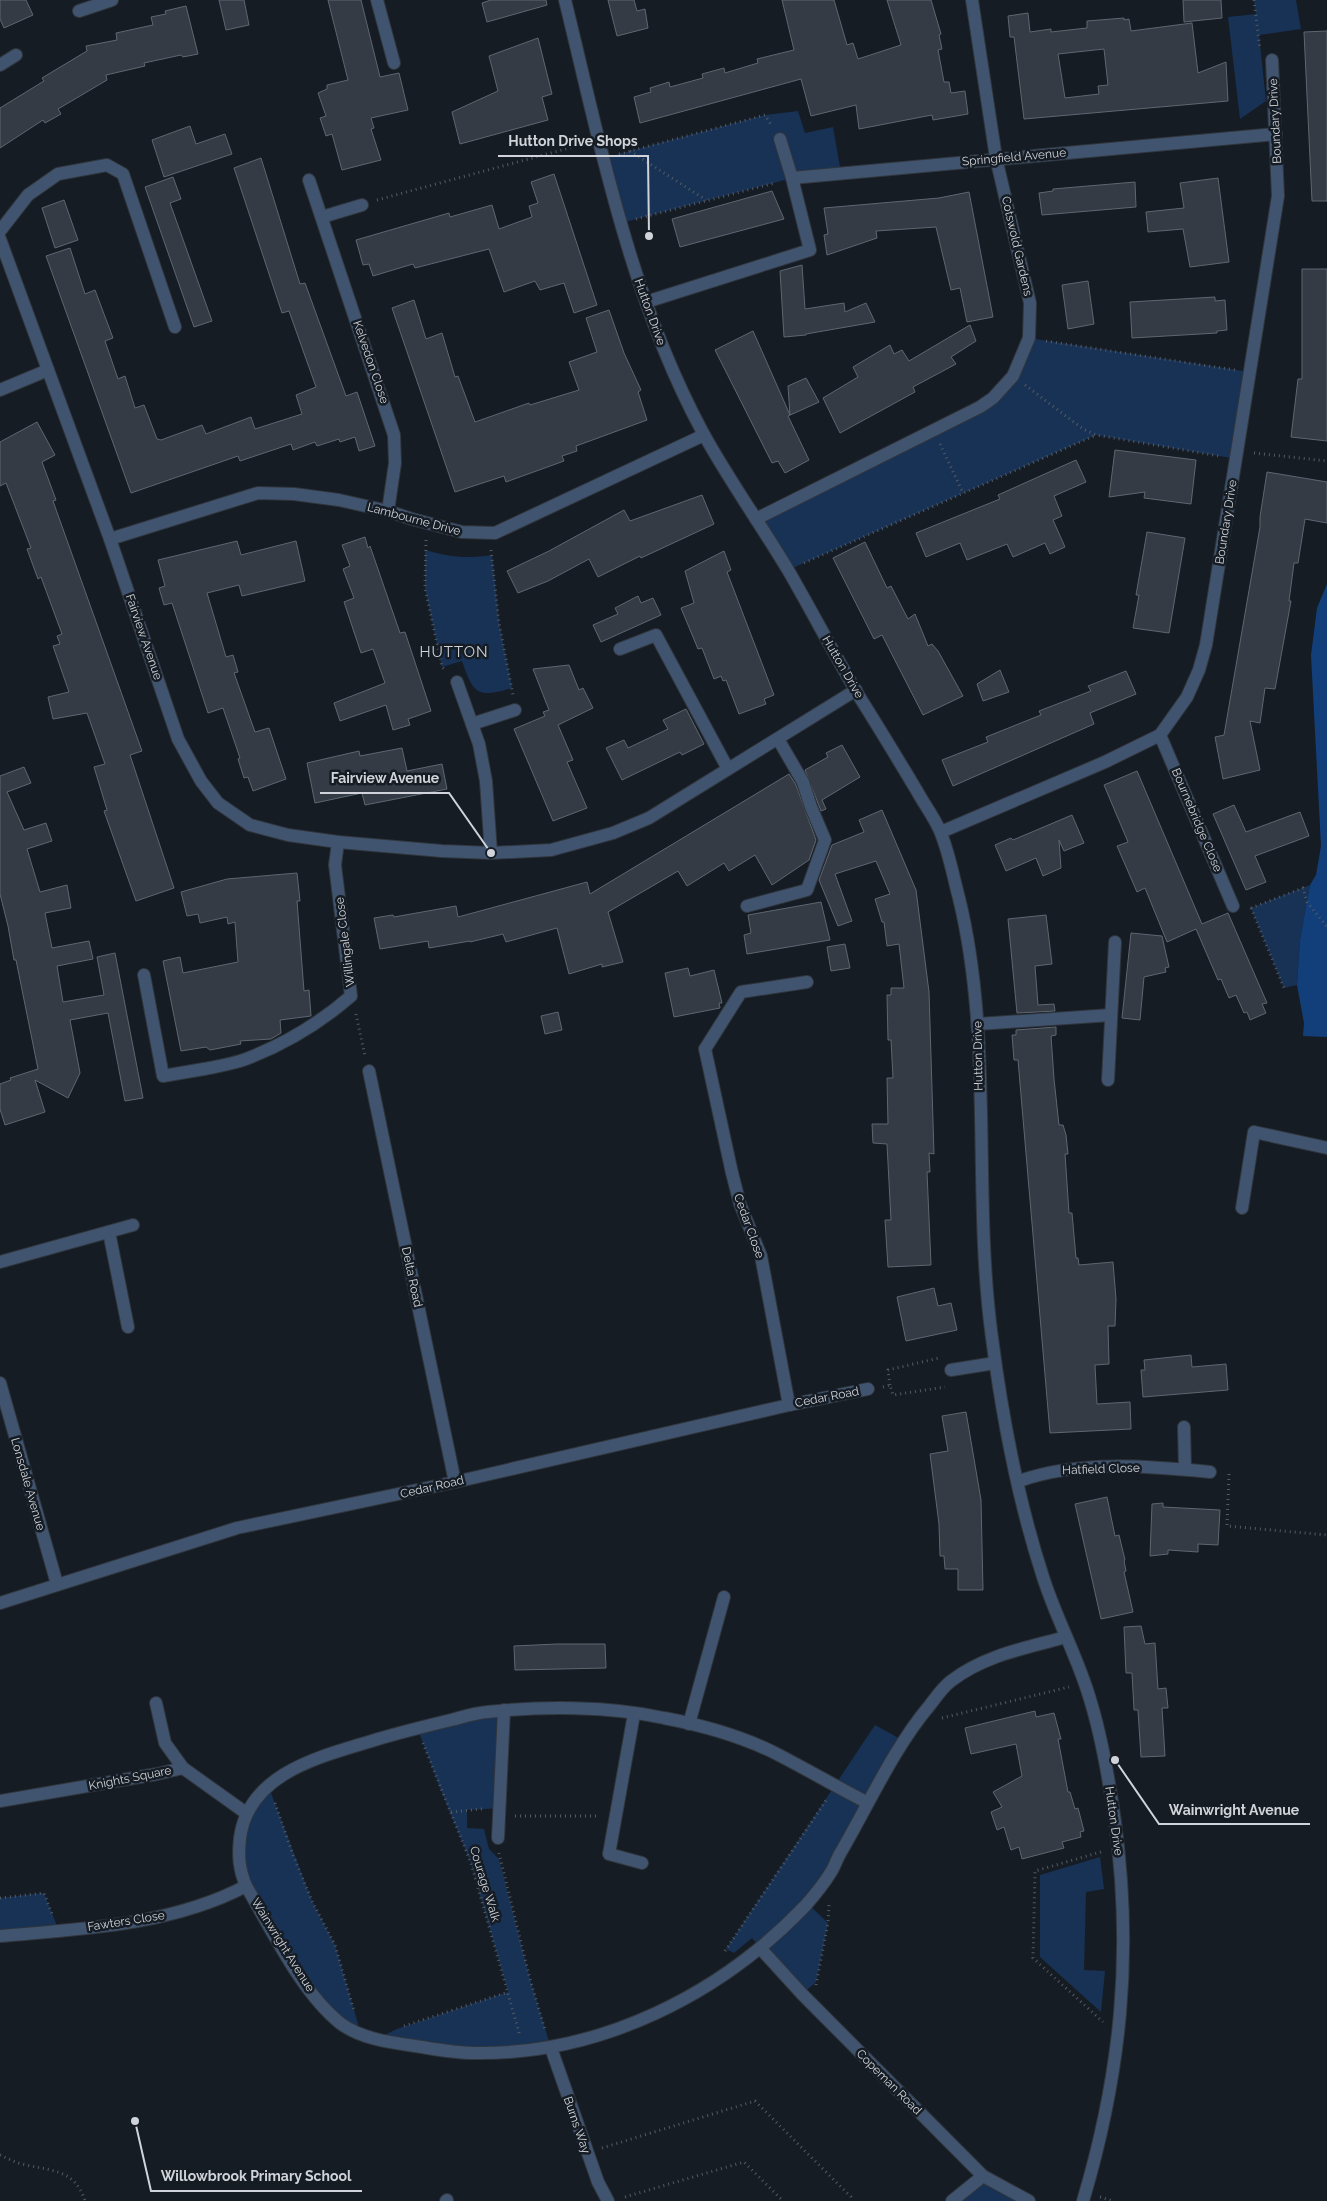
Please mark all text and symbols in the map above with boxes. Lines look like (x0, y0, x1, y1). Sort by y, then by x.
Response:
street label: Boundary Drive (1266, 78, 1284, 164)
callout: Hutton Drive Shops (498, 127, 648, 156)
text: Hutton Drive Shops (508, 133, 638, 149)
street label: Springfield Avenue (961, 145, 1067, 169)
street label: Cotswold Gardens (999, 195, 1035, 297)
street label: Hutton Drive (631, 277, 669, 347)
street label: Kelvedon Close (350, 319, 392, 405)
street label: Boundary Drive (1212, 479, 1240, 565)
street label: Lambourne Drive (366, 500, 462, 538)
street label: Fairview Avenue (123, 592, 165, 682)
street label: Hutton Drive (820, 633, 866, 701)
district label: HUTTON (419, 643, 489, 661)
callout: Fairview Avenue (320, 764, 449, 793)
street label: Bournebridge Close (1169, 766, 1225, 874)
text: Fairview Avenue (331, 770, 440, 786)
street label: Willingale Close (333, 896, 357, 988)
street label: Hutton Drive (970, 1021, 986, 1091)
street label: Cedar Close (731, 1192, 767, 1260)
street label: Delta Road (399, 1246, 425, 1308)
street label: Cedar Road (794, 1384, 860, 1410)
street label: Lonsdale Avenue (8, 1436, 48, 1532)
street label: Hatfield Close (1062, 1461, 1140, 1477)
street label: Cedar Road (399, 1473, 465, 1501)
street label: Knights Square (87, 1763, 173, 1793)
street label: Hutton Drive (1102, 1785, 1126, 1857)
callout: Wainwright Avenue (1159, 1795, 1310, 1824)
text: Wainwright Avenue (1169, 1802, 1300, 1818)
street label: Courage Walk (467, 1844, 503, 1924)
street label: Wainwright Avenue (249, 1896, 317, 1994)
street label: Fawters Close (86, 1908, 166, 1934)
street label: Copeman Road (854, 2047, 924, 2117)
street label: Burns Way (561, 2095, 593, 2156)
callout: Willowbrook Primary School (151, 2162, 362, 2191)
text: Willowbrook Primary School (161, 2168, 352, 2184)

